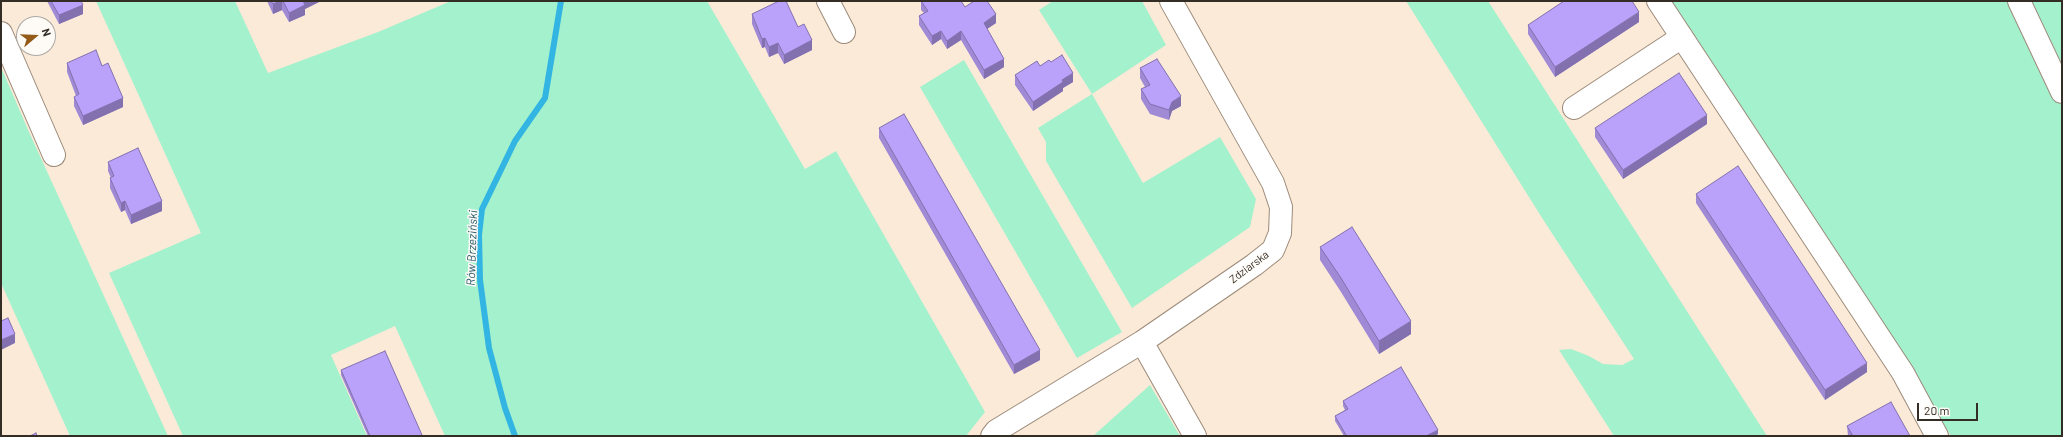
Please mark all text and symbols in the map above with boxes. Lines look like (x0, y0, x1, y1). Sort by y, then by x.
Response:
north arrow (16, 16, 56, 56)
text: N (40, 27, 54, 38)
water label: Rów Brzeziński (463, 210, 481, 286)
street label: Zdziarska (1227, 248, 1271, 286)
scale bar (1919, 395, 1980, 421)
text: 20 m (1924, 403, 1950, 417)

